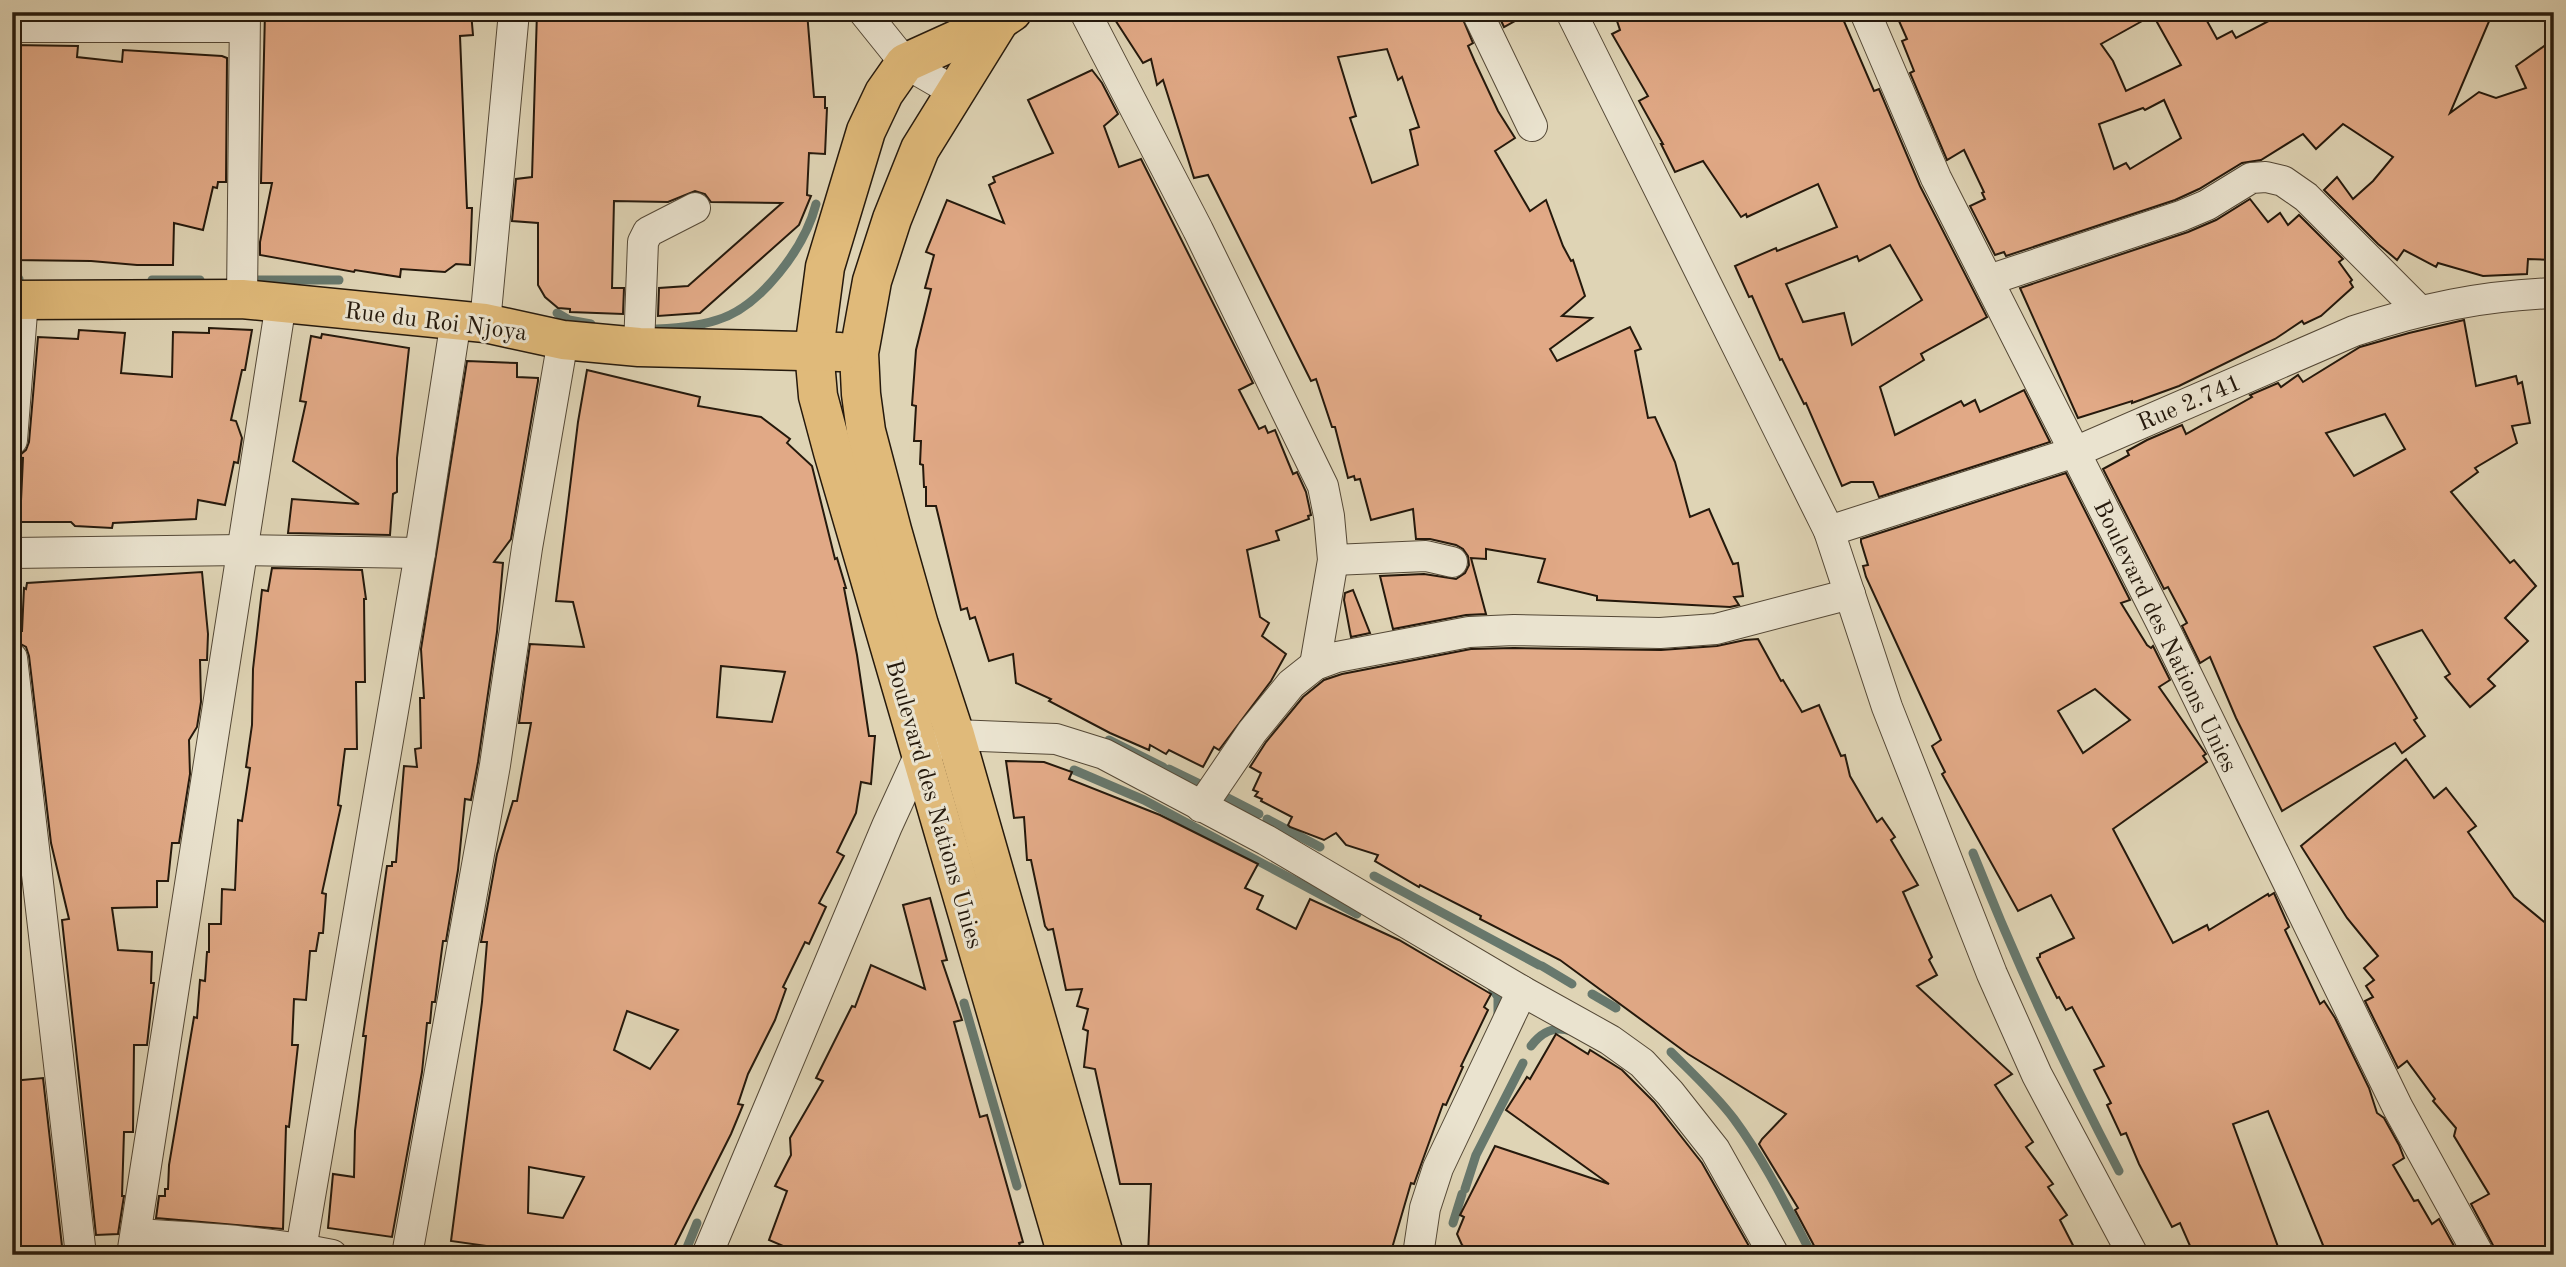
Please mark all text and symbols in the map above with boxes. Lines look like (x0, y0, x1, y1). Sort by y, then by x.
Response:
street label: Rue du Roi Njoya (343, 300, 529, 346)
street label: Rue 2.741 (2134, 371, 2245, 436)
street label: Boulevard des Nations Unies (2088, 497, 2241, 777)
street label: Boulevard des Nations Unies (880, 657, 986, 952)

